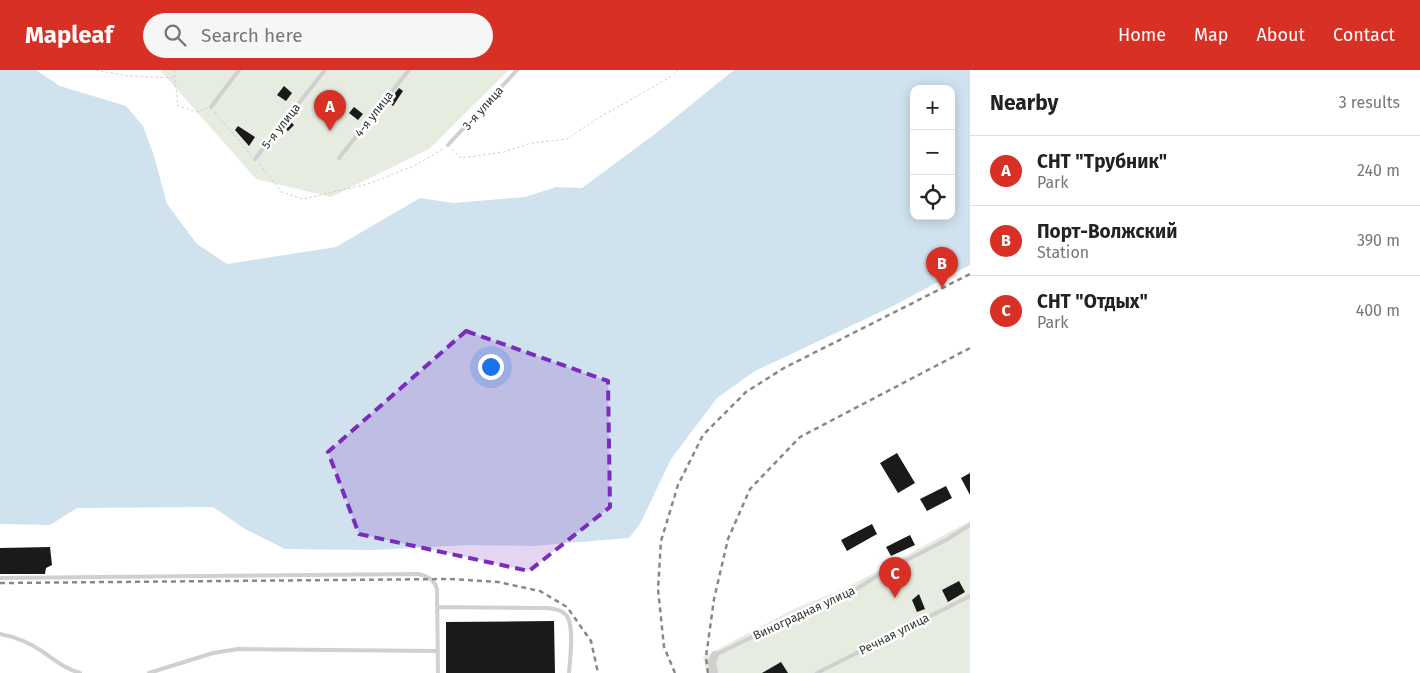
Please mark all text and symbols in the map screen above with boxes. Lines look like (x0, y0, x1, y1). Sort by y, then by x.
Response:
search box (143, 13, 493, 58)
text: Mapleaf (25, 21, 113, 49)
icon: search (161, 21, 189, 49)
text: Search here (201, 24, 303, 47)
text: Home (1118, 24, 1166, 46)
text: Map (1194, 24, 1228, 46)
text: About (1256, 24, 1305, 46)
text: Contact (1333, 24, 1395, 46)
street label: 3-я улица (460, 83, 506, 133)
map controls (910, 85, 955, 220)
button: + (910, 85, 955, 130)
street label: 4-я улица (352, 88, 396, 140)
pin: A (314, 90, 346, 131)
text: Nearby (990, 90, 1058, 116)
text: 3 results (1339, 93, 1400, 112)
street label: 5-я улица (259, 100, 303, 152)
button: − (910, 130, 955, 175)
text: СНТ "Трубник" (1037, 150, 1167, 173)
text: A (1001, 161, 1011, 180)
text: 240 m (1357, 161, 1400, 180)
text: Park (1037, 173, 1069, 192)
button: locate (910, 175, 955, 220)
text: Порт-Волжский (1037, 220, 1178, 243)
text: B (1001, 231, 1011, 250)
text: 390 m (1357, 231, 1400, 250)
text: Station (1037, 243, 1089, 262)
pin: B (926, 247, 958, 288)
text: СНТ "Отдых" (1037, 290, 1148, 313)
text: C (1001, 301, 1011, 320)
text: 400 m (1356, 301, 1400, 320)
text: Park (1037, 313, 1069, 332)
your location (478, 354, 504, 380)
pin: C (879, 557, 911, 598)
street label: Виноградная улица (751, 583, 857, 643)
street label: Речная улица (857, 610, 931, 658)

